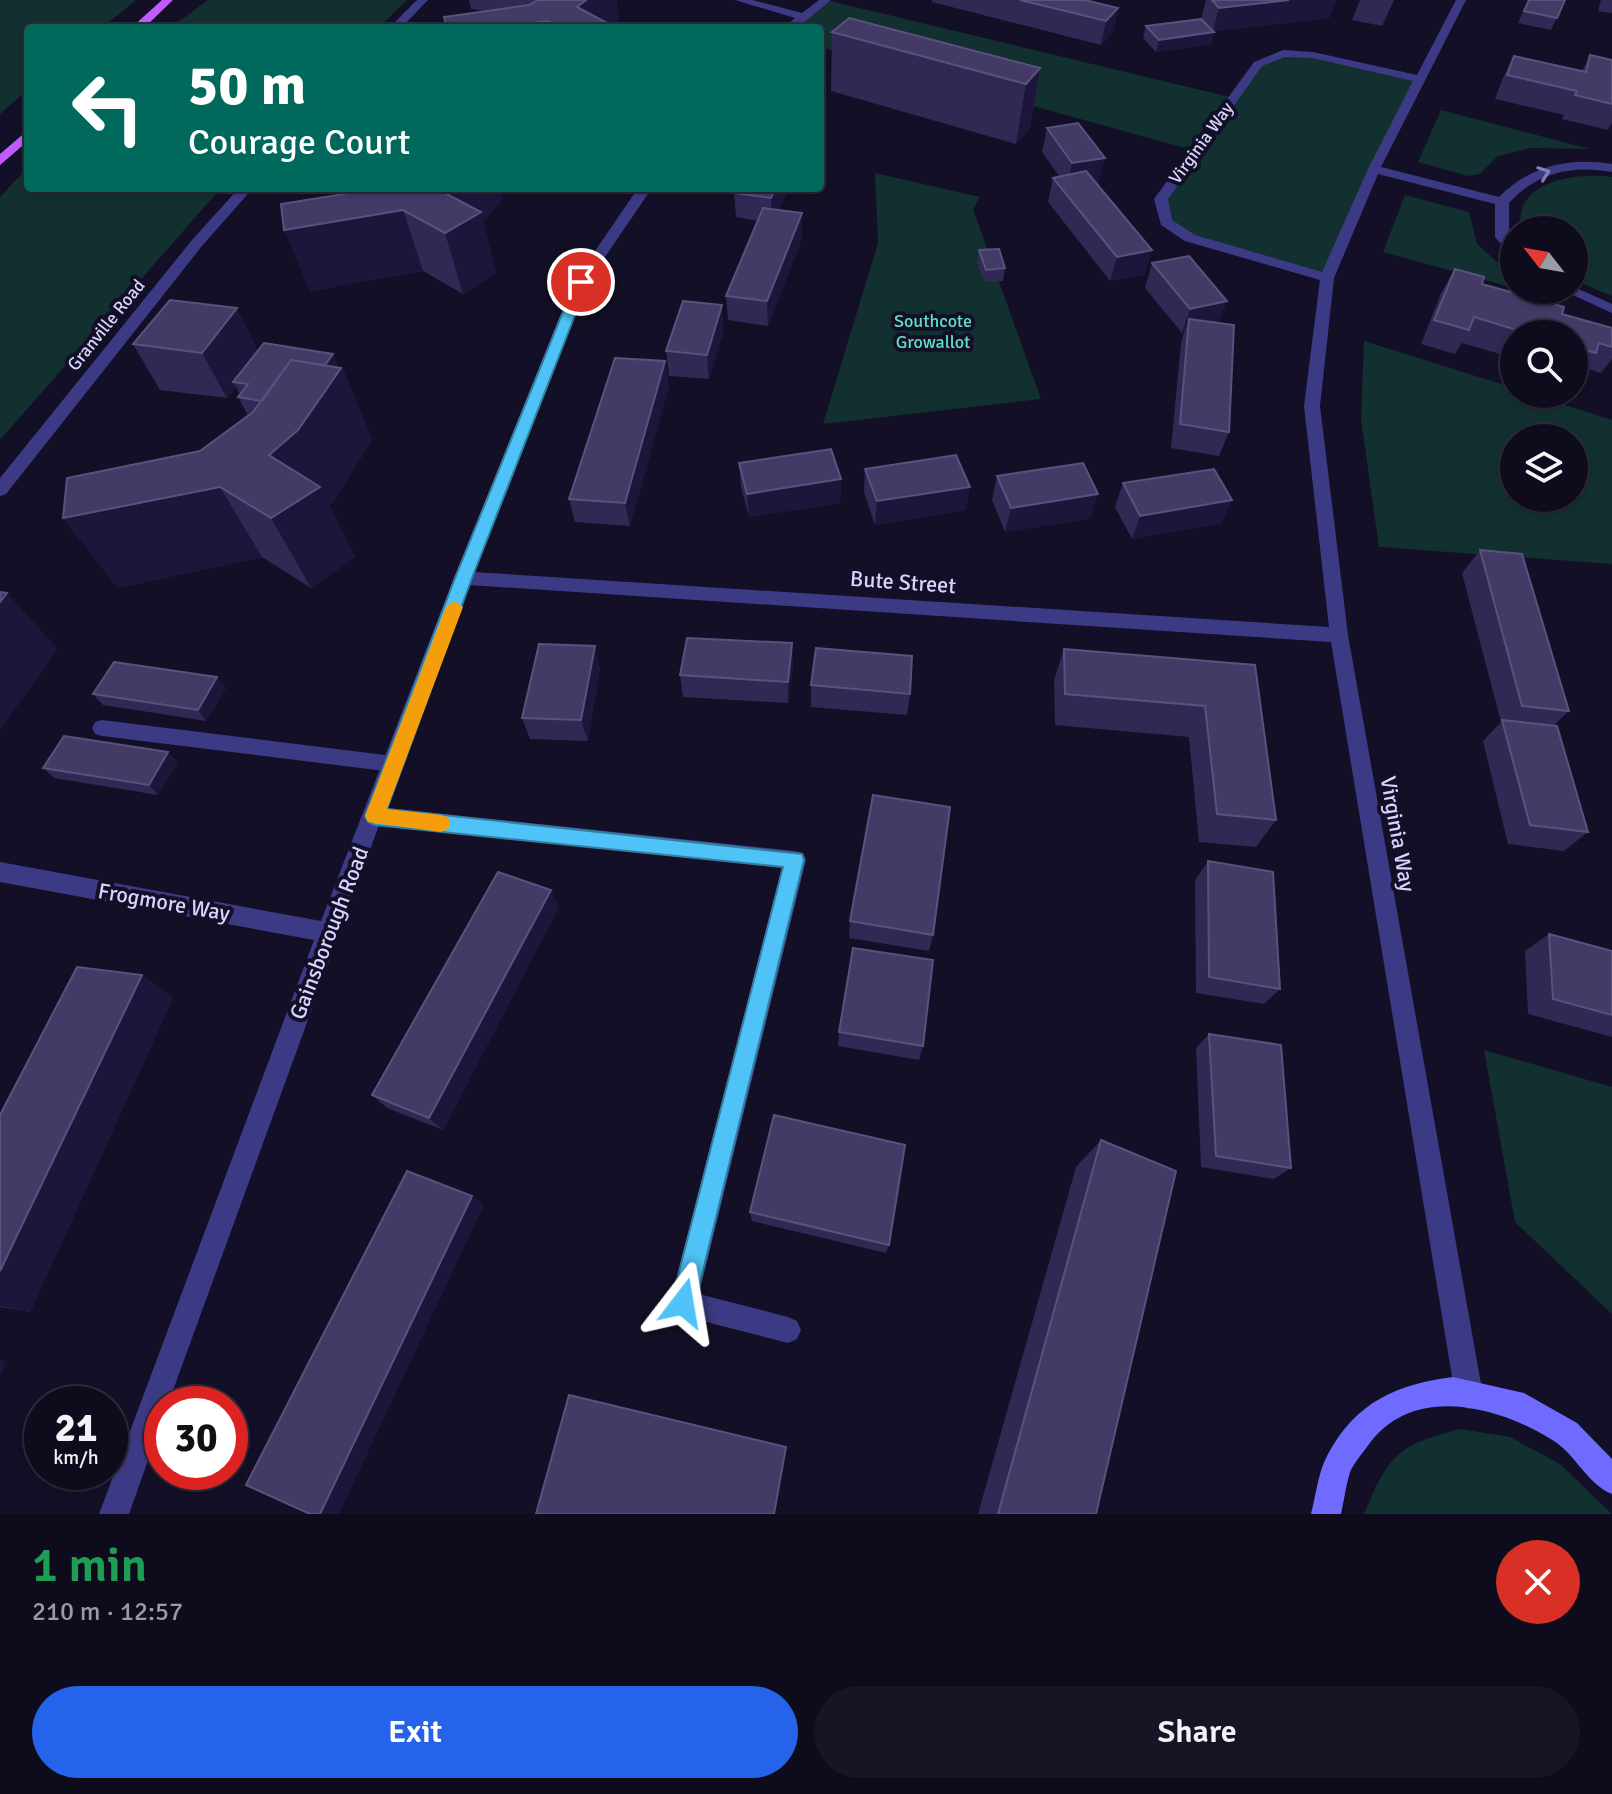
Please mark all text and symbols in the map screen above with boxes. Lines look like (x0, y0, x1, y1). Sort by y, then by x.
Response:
text: 50 m (188, 51, 306, 120)
icon: left (56, 56, 160, 160)
street label: Virginia Way (1164, 97, 1238, 188)
text: Courage Court (188, 120, 410, 165)
one-way arrow (1537, 166, 1551, 183)
north arrow (1500, 216, 1588, 304)
map controls (1500, 216, 1588, 512)
pin (547, 248, 615, 316)
icon: arrive (559, 260, 603, 304)
street label: Granville Road (62, 275, 150, 375)
park label: Southcote Growallot (894, 310, 972, 353)
button: search (1500, 320, 1588, 408)
button: layers (1500, 424, 1588, 512)
street label: Bute Street (849, 565, 957, 599)
street label: Virginia Way (1375, 774, 1422, 895)
street label: Gainsborough Road (284, 843, 374, 1023)
street label: Frogmore Way (96, 877, 233, 927)
position arrow (641, 1261, 725, 1345)
speed limit sign: 30 (144, 1386, 248, 1490)
text: 21 (54, 1403, 98, 1453)
text: km/h (53, 1445, 99, 1470)
text: 1 min (32, 1536, 147, 1595)
button: close (1496, 1540, 1580, 1624)
text: 210 m · 12:57 (32, 1596, 183, 1628)
button: Exit (32, 1686, 798, 1778)
button: Share (814, 1686, 1580, 1778)

